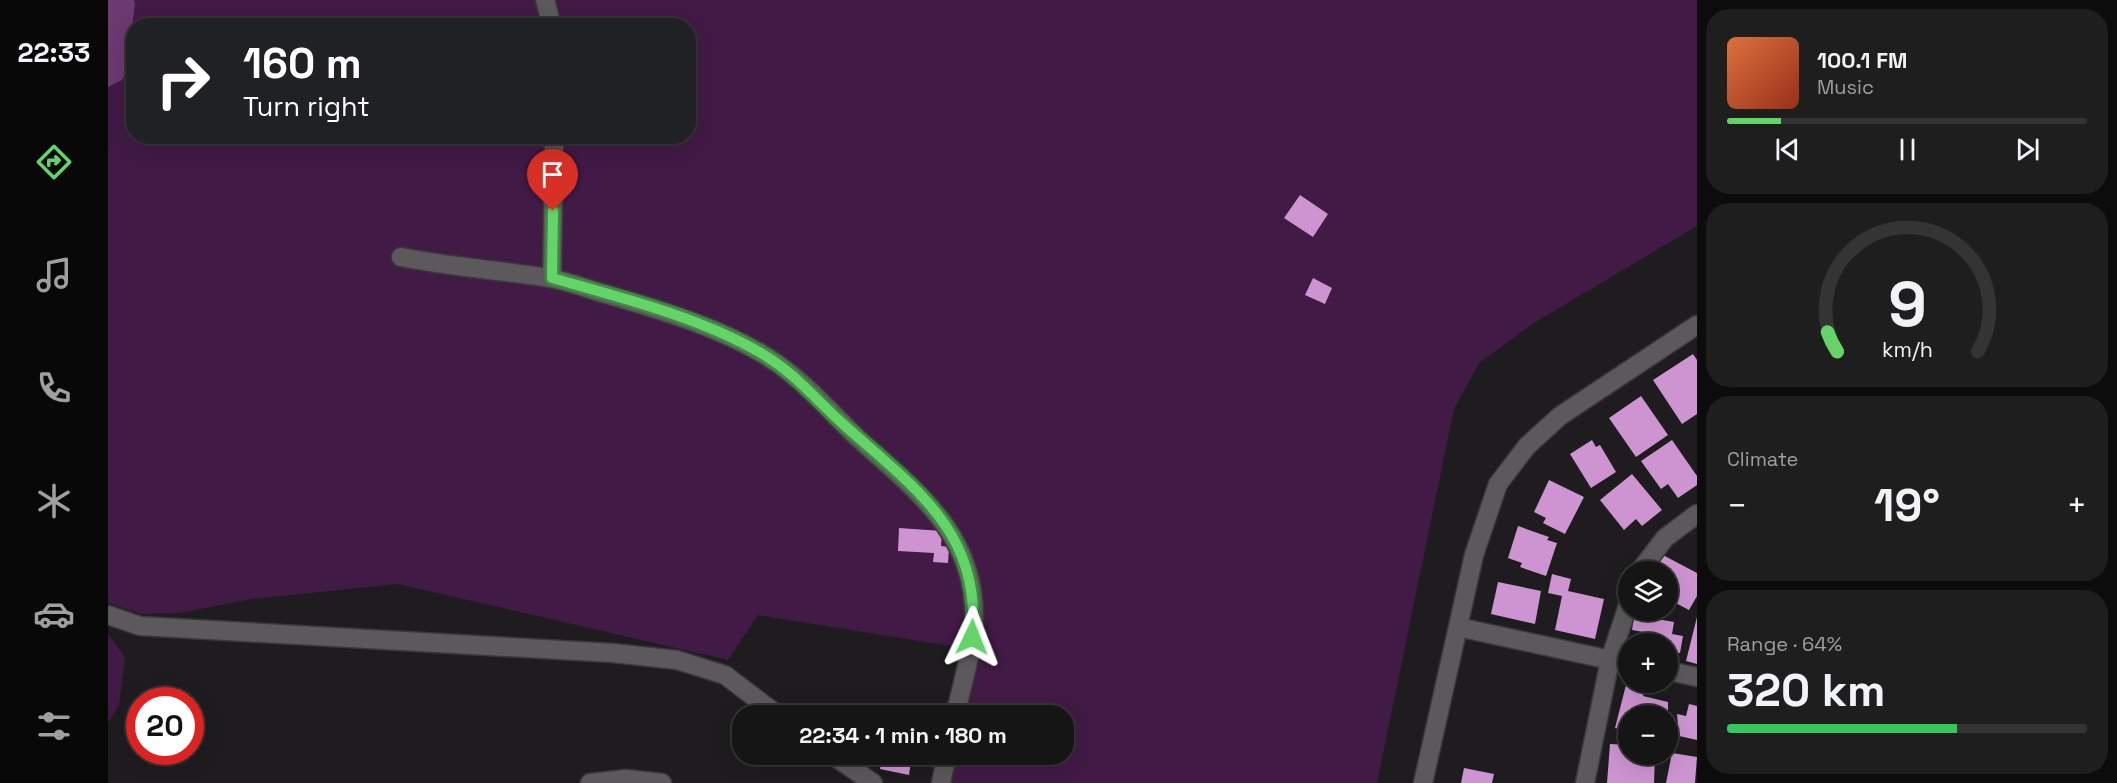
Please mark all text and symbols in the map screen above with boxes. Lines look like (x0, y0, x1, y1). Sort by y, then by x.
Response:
text: 22:33 (18, 35, 90, 70)
text: 160 m (243, 37, 362, 90)
icon: right (144, 42, 222, 120)
text: 100.1 FM (1817, 46, 1907, 74)
text: Music (1817, 74, 1874, 100)
text: Turn right (243, 89, 370, 124)
icon: previous (1771, 133, 1804, 166)
icon: pause (1891, 133, 1924, 166)
icon: next (2011, 133, 2044, 166)
icon: directions (33, 141, 75, 183)
pin (527, 149, 578, 211)
icon: arrive (536, 158, 569, 191)
icon: music (33, 254, 75, 296)
text: 9 (1888, 265, 1926, 344)
text: km/h (1881, 336, 1933, 363)
icon: phone (33, 367, 75, 409)
text: Climate (1727, 446, 1798, 472)
text: 19° (1874, 477, 1940, 534)
icon: climate (33, 480, 75, 522)
text: − (1727, 485, 1747, 527)
text: + (2067, 485, 2087, 527)
map controls (1618, 561, 1678, 765)
button: layers (1618, 561, 1678, 621)
icon: car (33, 593, 75, 635)
position arrow (940, 605, 1004, 669)
text: Range · 64% (1727, 631, 1842, 657)
button: + (1618, 633, 1678, 693)
text: 320 km (1727, 662, 1886, 719)
speed limit sign: 20 (126, 687, 204, 765)
icon: filters (33, 705, 75, 747)
button: − (1618, 705, 1678, 765)
text: 22:34 · 1 min · 180 m (799, 721, 1007, 749)

